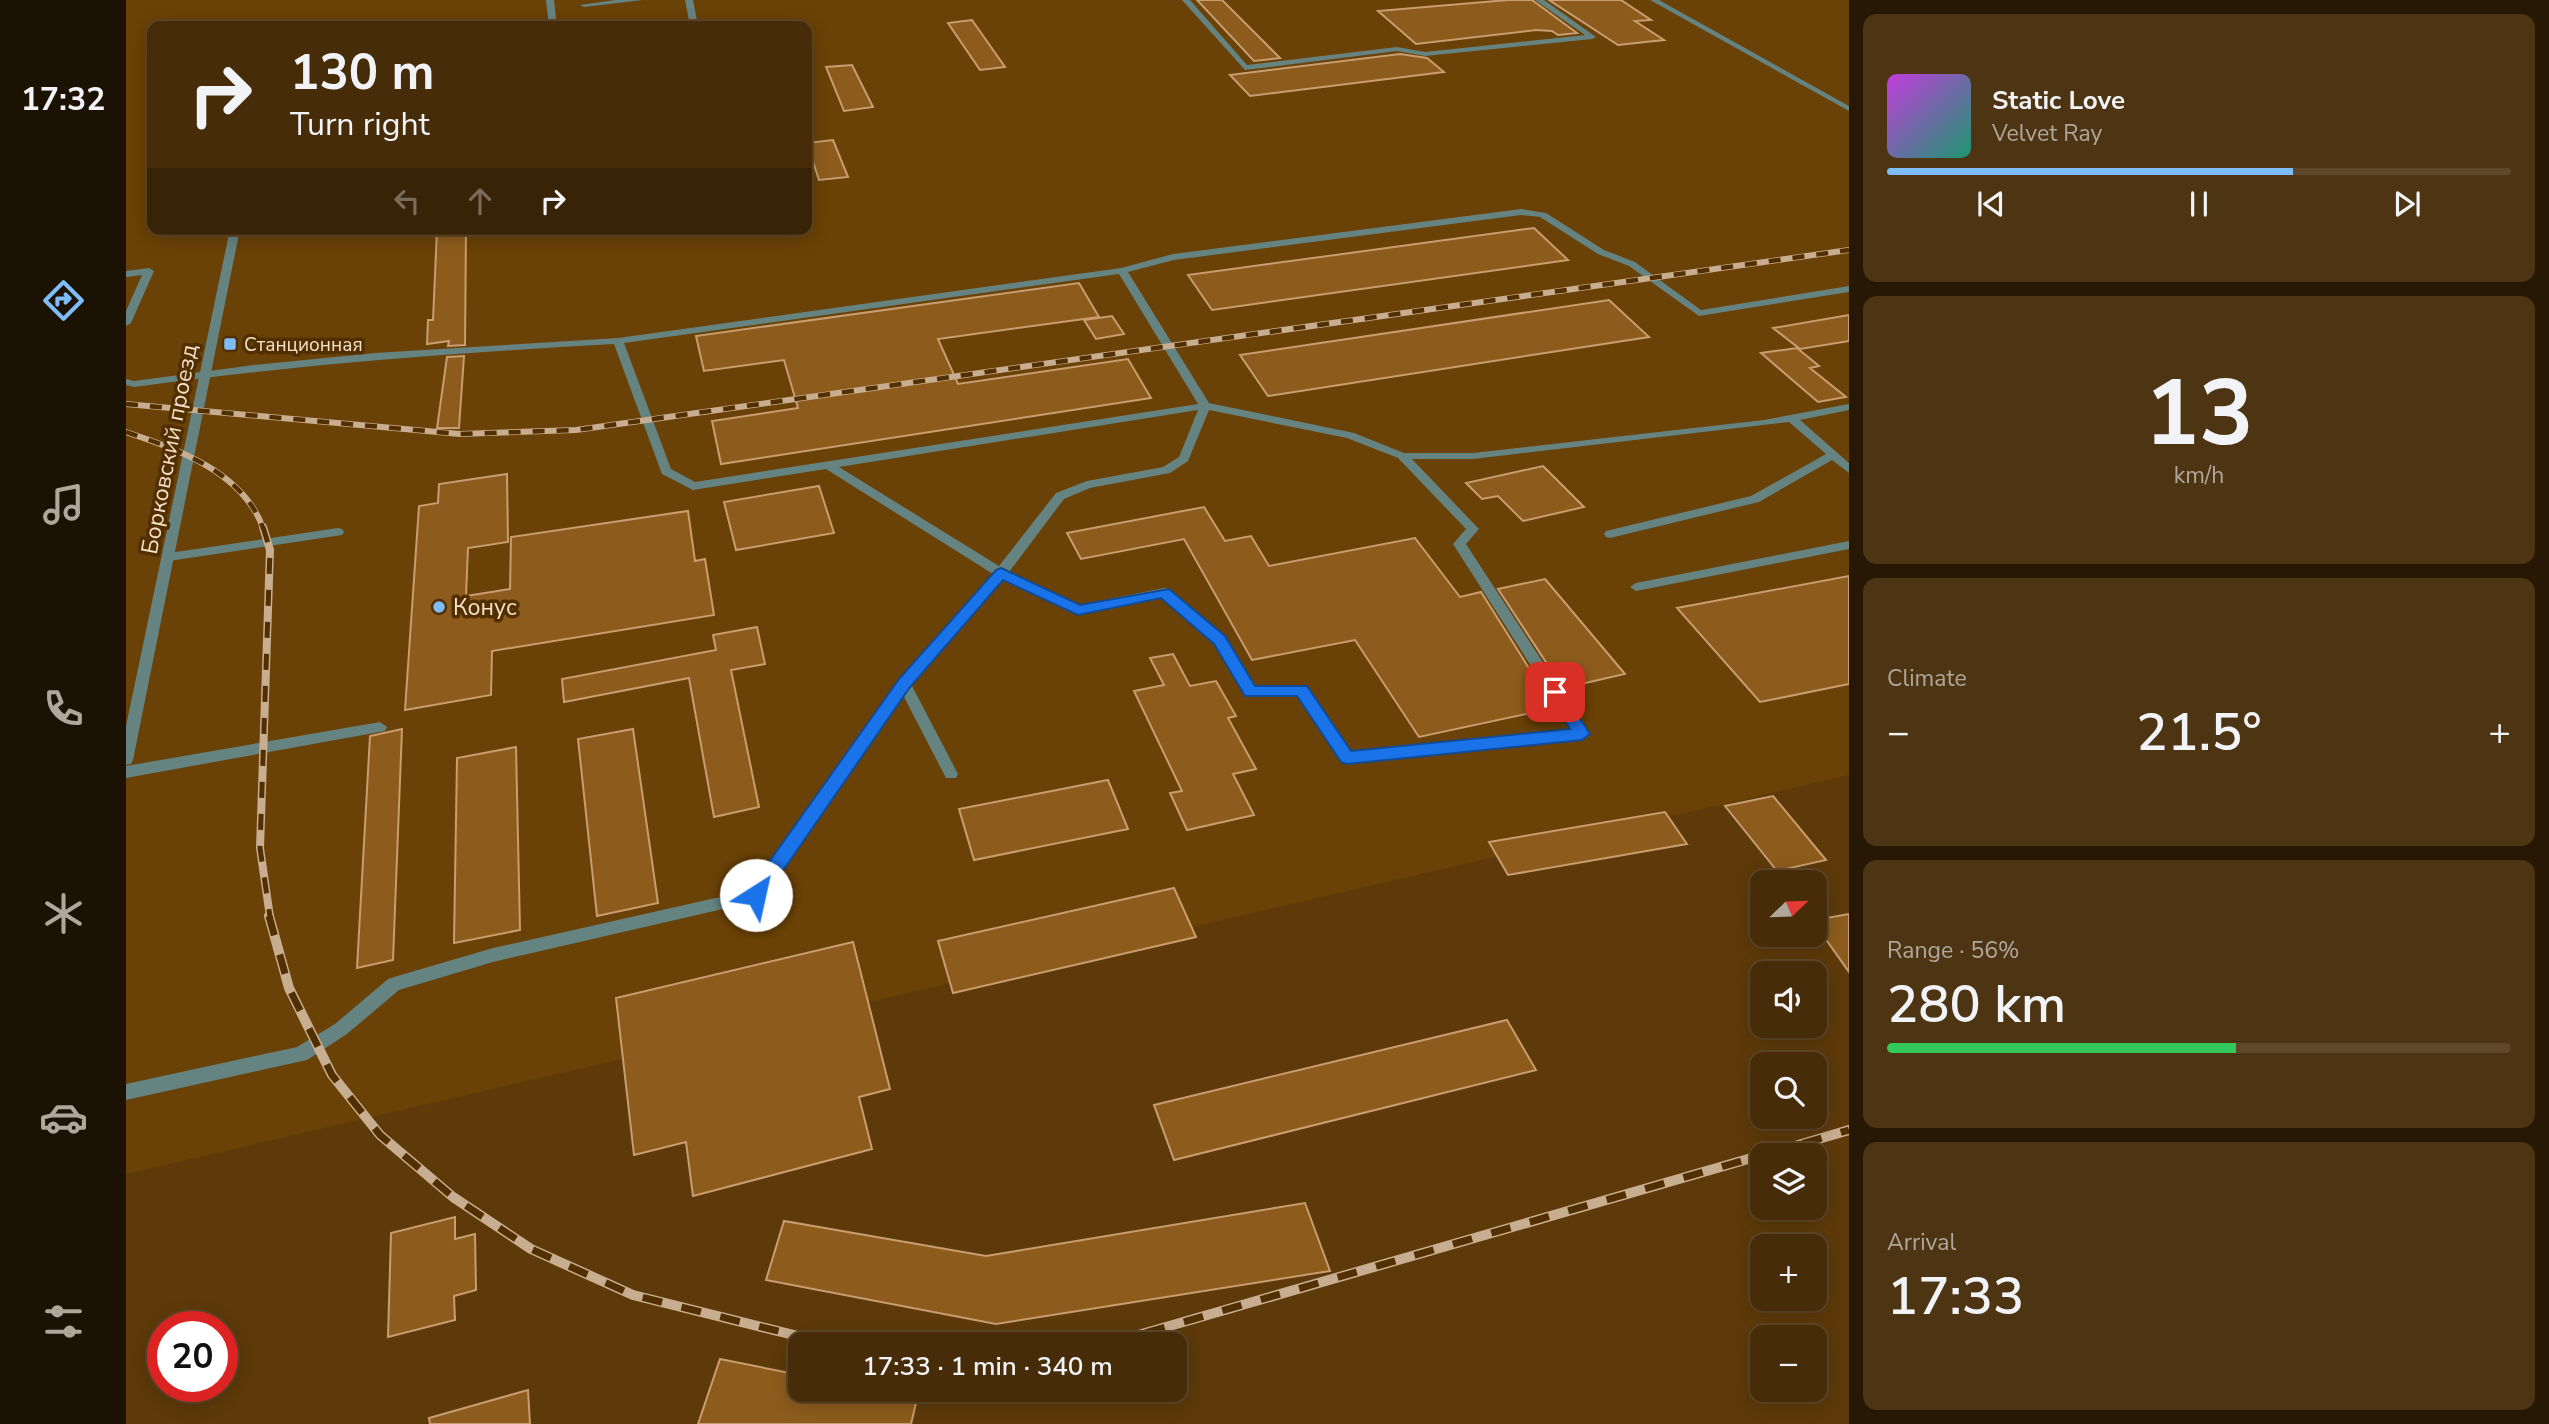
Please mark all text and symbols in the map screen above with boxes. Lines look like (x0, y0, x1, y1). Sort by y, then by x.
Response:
text: 130 m (290, 39, 434, 106)
icon: right (175, 49, 266, 140)
text: 17:32 (21, 78, 105, 121)
text: Static Love (1992, 83, 2125, 118)
text: Turn right (290, 103, 430, 146)
text: Velvet Ray (1992, 118, 2102, 149)
icon: left (388, 182, 426, 220)
icon: ahead (461, 182, 499, 220)
icon: right (534, 182, 572, 220)
icon: previous (1972, 185, 2010, 223)
icon: pause (2180, 185, 2218, 223)
icon: next (2388, 185, 2426, 223)
icon: directions (39, 276, 88, 325)
place label: Станционная (244, 332, 363, 358)
marker: Станционная (222, 336, 238, 352)
street label: Борковский проезд (134, 342, 205, 557)
text: 13 (2144, 352, 2254, 476)
text: km/h (2174, 460, 2224, 491)
icon: music (39, 480, 88, 529)
place label: Конус (453, 592, 517, 623)
marker: Конус (431, 599, 447, 615)
pin (1525, 662, 1585, 722)
text: Climate (1887, 663, 1967, 694)
icon: arrive (1536, 673, 1574, 711)
icon: phone (39, 684, 88, 733)
text: 21.5° (2136, 697, 2262, 768)
text: − (1887, 707, 1910, 758)
text: + (2488, 707, 2511, 758)
position arrow (719, 858, 793, 932)
north arrow (1750, 870, 1827, 947)
map controls (1750, 870, 1827, 1402)
icon: climate (39, 889, 88, 938)
text: Range · 56% (1887, 935, 2019, 966)
button: sound (1750, 961, 1827, 1038)
text: 280 km (1887, 969, 2066, 1040)
button: search (1750, 1052, 1827, 1129)
icon: car (39, 1093, 88, 1142)
button: layers (1750, 1143, 1827, 1220)
text: Arrival (1887, 1227, 1956, 1258)
button: + (1750, 1234, 1827, 1311)
text: 17:33 (1887, 1261, 2024, 1332)
icon: filters (39, 1297, 88, 1346)
speed limit sign: 20 (147, 1311, 238, 1402)
button: − (1750, 1325, 1827, 1402)
text: 17:33 · 1 min · 340 m (862, 1349, 1113, 1384)

